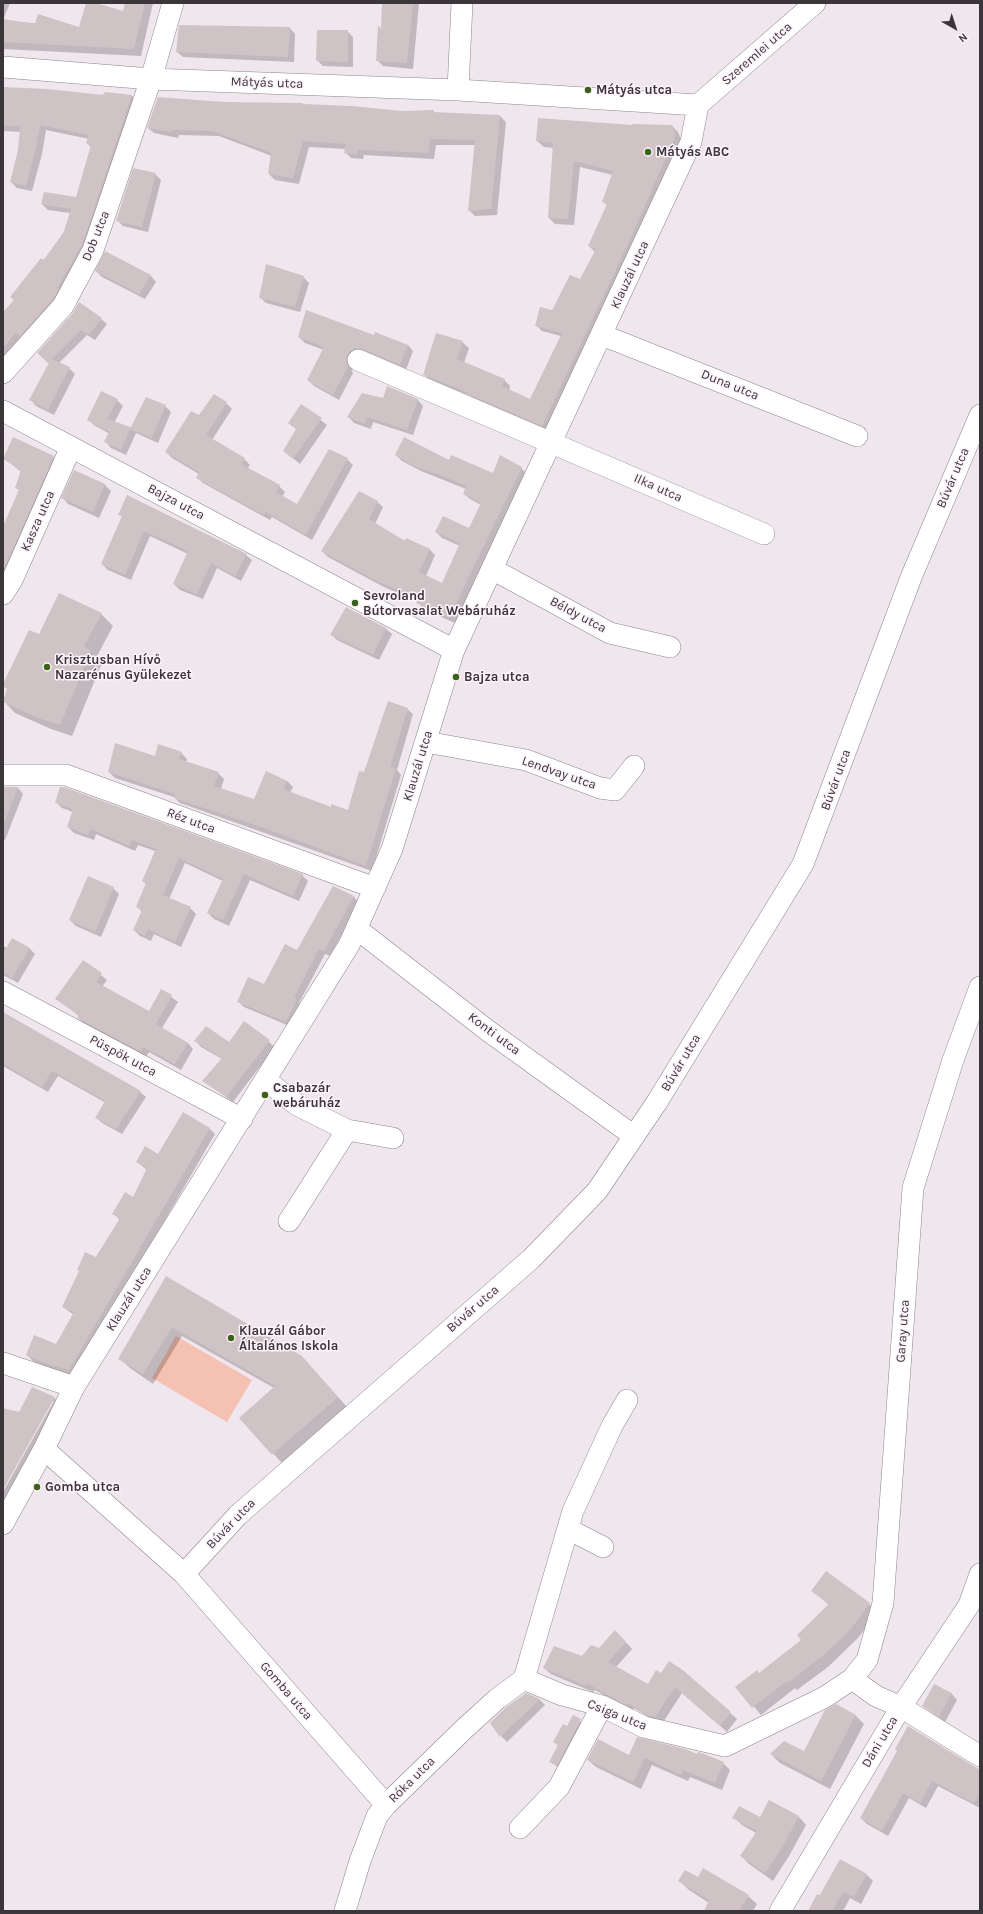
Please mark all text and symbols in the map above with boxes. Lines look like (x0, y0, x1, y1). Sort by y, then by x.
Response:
north arrow (935, 8, 975, 48)
street label: Szeremlei utca (719, 19, 795, 89)
text: N (956, 30, 970, 45)
street label: Mátyás utca (230, 74, 304, 92)
place label: Mátyás utca (596, 82, 672, 98)
marker: Mátyás utca (583, 85, 593, 95)
place label: Mátyás ABC (656, 144, 729, 160)
marker: Mátyás ABC (643, 147, 653, 157)
street label: Dob utca (79, 208, 113, 264)
street label: Klauzál utca (607, 239, 653, 311)
street label: Duna utca (699, 366, 761, 404)
street label: Búvár utca (933, 445, 973, 511)
street label: Ilka utca (631, 470, 685, 506)
street label: Bajza utca (145, 480, 207, 524)
street label: Kasza utca (18, 488, 58, 554)
place label: Sevroland Bútorvasalat Webáruház (363, 588, 516, 619)
street label: Béldy utca (547, 594, 609, 636)
marker: Sevroland Bútorvasalat Webáruház (350, 598, 360, 608)
place label: Krisztusban Hívő Nazarénus Gyülekezet (55, 652, 192, 683)
marker: Krisztusban Hívő Nazarénus Gyülekezet (42, 662, 52, 672)
place label: Bajza utca (464, 669, 529, 685)
marker: Bajza utca (451, 672, 461, 682)
street label: Klauzál utca (400, 729, 436, 803)
street label: Búvár utca (818, 747, 854, 813)
street label: Lendvay utca (520, 753, 598, 793)
street label: Réz utca (165, 805, 217, 837)
street label: Konti utca (465, 1009, 523, 1059)
street label: Püspök utca (87, 1032, 159, 1080)
street label: Búvár utca (658, 1032, 704, 1094)
place label: Csabazár webáruház (273, 1080, 341, 1111)
marker: Csabazár webáruház (260, 1090, 270, 1100)
street label: Klauzál utca (103, 1264, 155, 1334)
street label: Búvár utca (444, 1282, 502, 1336)
street label: Garay utca (893, 1299, 913, 1363)
place label: Klauzál Gábor Általános Iskola (239, 1323, 338, 1354)
marker: Klauzál Gábor Általános Iskola (226, 1333, 236, 1343)
place label: Gomba utca (45, 1479, 120, 1495)
marker: Gomba utca (32, 1482, 42, 1492)
street label: Búvár utca (203, 1496, 259, 1552)
street label: Gomba utca (256, 1659, 316, 1723)
street label: Csiga utca (585, 1696, 649, 1734)
street label: Dáni utca (859, 1713, 901, 1771)
street label: Róka utca (386, 1754, 438, 1806)

